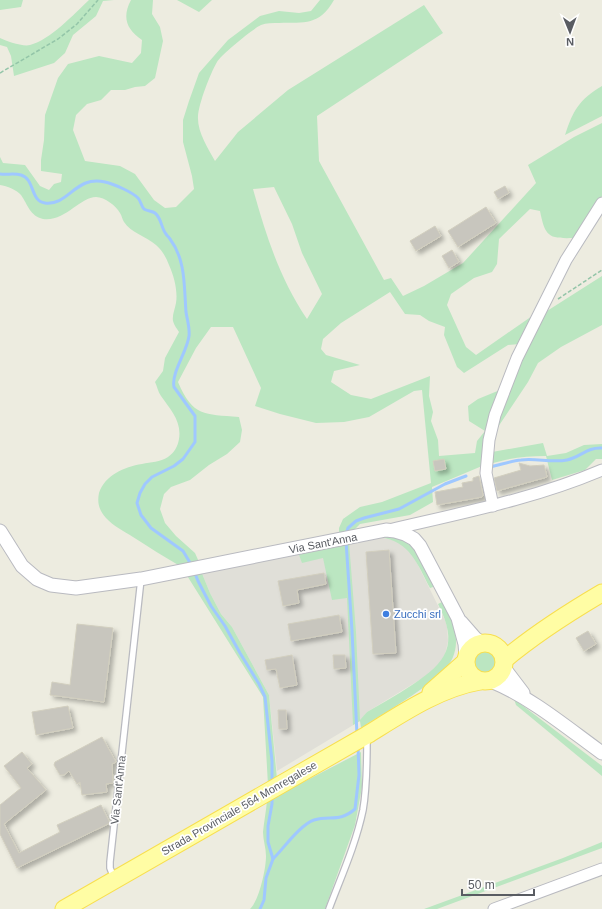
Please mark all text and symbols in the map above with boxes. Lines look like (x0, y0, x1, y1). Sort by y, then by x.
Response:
north arrow (550, 12, 590, 52)
text: N (566, 36, 574, 48)
street label: Via Sant'Anna (288, 530, 359, 555)
place label: Zucchi srl (394, 608, 441, 620)
marker: Zucchi srl (381, 609, 391, 619)
street label: Via Sant'Anna (108, 754, 128, 825)
street label: Strada Provinciale 564 Monregalese (159, 758, 319, 858)
scale bar (462, 871, 534, 897)
text: 50 m (468, 878, 495, 892)

